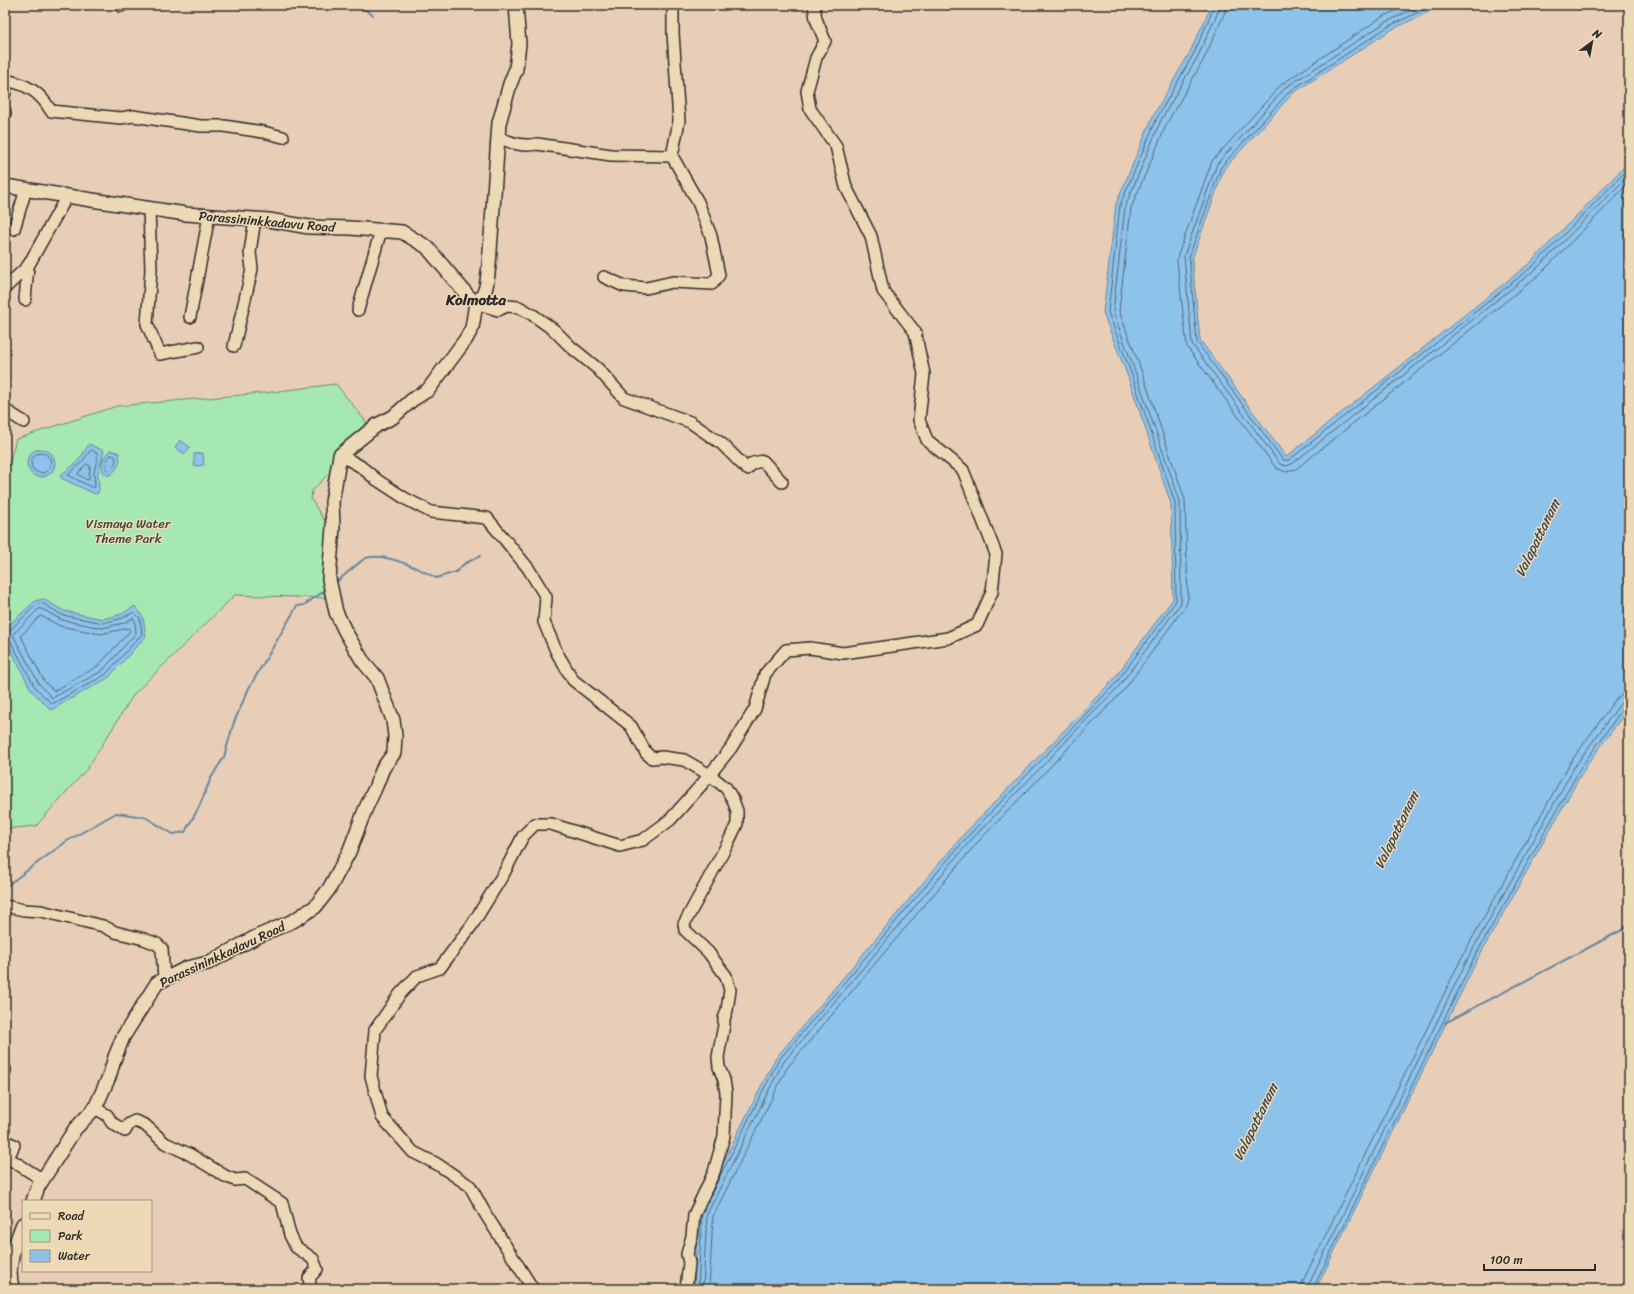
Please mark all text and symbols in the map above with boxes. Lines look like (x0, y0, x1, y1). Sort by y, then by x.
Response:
north arrow (1572, 22, 1612, 62)
text: N (1588, 23, 1606, 44)
street label: Parassininkkadavu Road (198, 204, 337, 239)
district label: Kolmotta (445, 287, 507, 313)
water label: Valapattanam (1508, 494, 1568, 581)
park label: Vismaya Water Theme Park (86, 512, 171, 550)
water label: Valapattanam (1367, 786, 1427, 873)
street label: Parassininkkadavu Road (155, 915, 290, 994)
water label: Valapattanam (1226, 1078, 1286, 1165)
legend (22, 1200, 152, 1272)
text: Road (58, 1205, 85, 1227)
text: Park (58, 1225, 83, 1247)
text: Water (58, 1245, 91, 1267)
scale bar (1484, 1246, 1595, 1272)
text: 100 m (1490, 1249, 1523, 1271)

